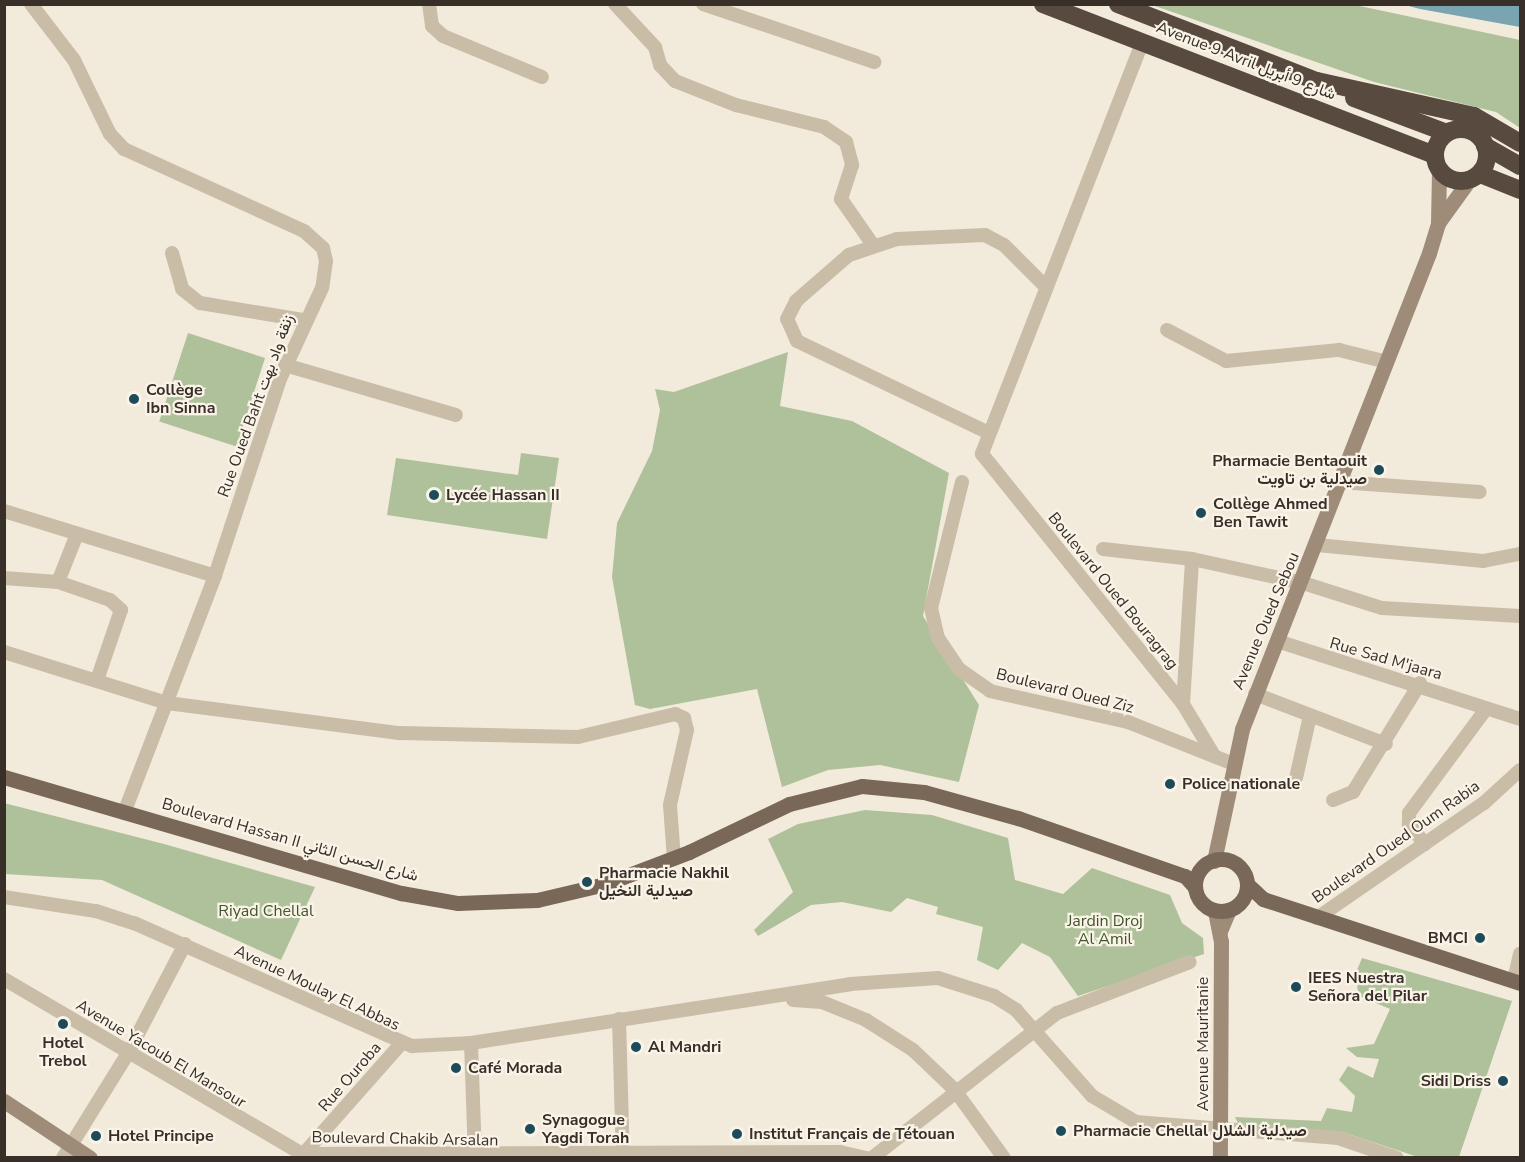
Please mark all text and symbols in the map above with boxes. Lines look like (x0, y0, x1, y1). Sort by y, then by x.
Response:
street label: Avenue 9 Avril شارع 9 أبريل (1153, 18, 1339, 104)
street label: Rue Oued Baht زنقة واد بهت (214, 312, 298, 500)
place label: Collège Ibn Sinna (146, 380, 215, 418)
marker: Collège Ibn Sinna (127, 392, 141, 406)
place label: Pharmacie Bentaouit صيدلية بن تاويت (1212, 451, 1367, 489)
marker: Pharmacie Bentaouit صيدلية بن تاويت (1372, 463, 1386, 477)
place label: Lycée Hassan II (446, 485, 560, 505)
marker: Lycée Hassan II (427, 488, 441, 502)
place label: Collège Ahmed Ben Tawit (1213, 494, 1328, 532)
marker: Collège Ahmed Ben Tawit (1194, 506, 1208, 520)
street label: Boulevard Oued Bouragrag (1044, 509, 1182, 673)
street label: Avenue Oued Sebou (1228, 549, 1304, 693)
street label: Rue Sad M'jaara (1328, 634, 1444, 684)
street label: Boulevard Oued Ziz (994, 665, 1136, 717)
place label: Police nationale (1182, 774, 1300, 794)
marker: Police nationale (1163, 777, 1177, 791)
street label: Boulevard Oued Oum Rabia (1308, 777, 1484, 907)
street label: Boulevard Hassan II شارع الحسن الثاني (160, 794, 420, 886)
place label: Pharmacie Nakhil صيدلية النخيل (599, 863, 729, 901)
marker: Pharmacie Nakhil صيدلية النخيل (580, 875, 594, 889)
park label: Riyad Chellal (218, 901, 314, 921)
park label: Jardin Droj Al Amil (1067, 911, 1143, 949)
place label: BMCI (1428, 928, 1468, 948)
marker: BMCI (1473, 931, 1487, 945)
street label: Avenue Moulay El Abbas (231, 941, 403, 1035)
place label: IEES Nuestra Señora del Pilar (1308, 968, 1427, 1006)
street label: Avenue Mauritanie (1193, 977, 1213, 1111)
marker: IEES Nuestra Señora del Pilar (1289, 980, 1303, 994)
street label: Avenue Yacoub El Mansour (73, 996, 249, 1112)
marker: Hotel Trebol (56, 1017, 70, 1031)
place label: Hotel Trebol (39, 1033, 87, 1071)
place label: Al Mandri (648, 1037, 721, 1057)
street label: Rue Ouroba (315, 1038, 385, 1116)
marker: Al Mandri (629, 1040, 643, 1054)
place label: Café Morada (468, 1058, 562, 1078)
marker: Café Morada (449, 1061, 463, 1075)
place label: Sidi Driss (1421, 1071, 1491, 1091)
marker: Sidi Driss (1496, 1074, 1510, 1088)
place label: Synagogue Yagdi Torah (542, 1110, 629, 1148)
place label: Pharmacie Chellal صيدلية الشلال (1073, 1121, 1307, 1141)
marker: Synagogue Yagdi Torah (523, 1122, 537, 1136)
place label: Institut Français de Tétouan (749, 1124, 955, 1144)
marker: Pharmacie Chellal صيدلية الشلال (1054, 1124, 1068, 1138)
place label: Hotel Principe (108, 1126, 214, 1146)
marker: Institut Français de Tétouan (730, 1127, 744, 1141)
street label: Boulevard Chakib Arsalan (312, 1128, 498, 1150)
marker: Hotel Principe (89, 1129, 103, 1143)

